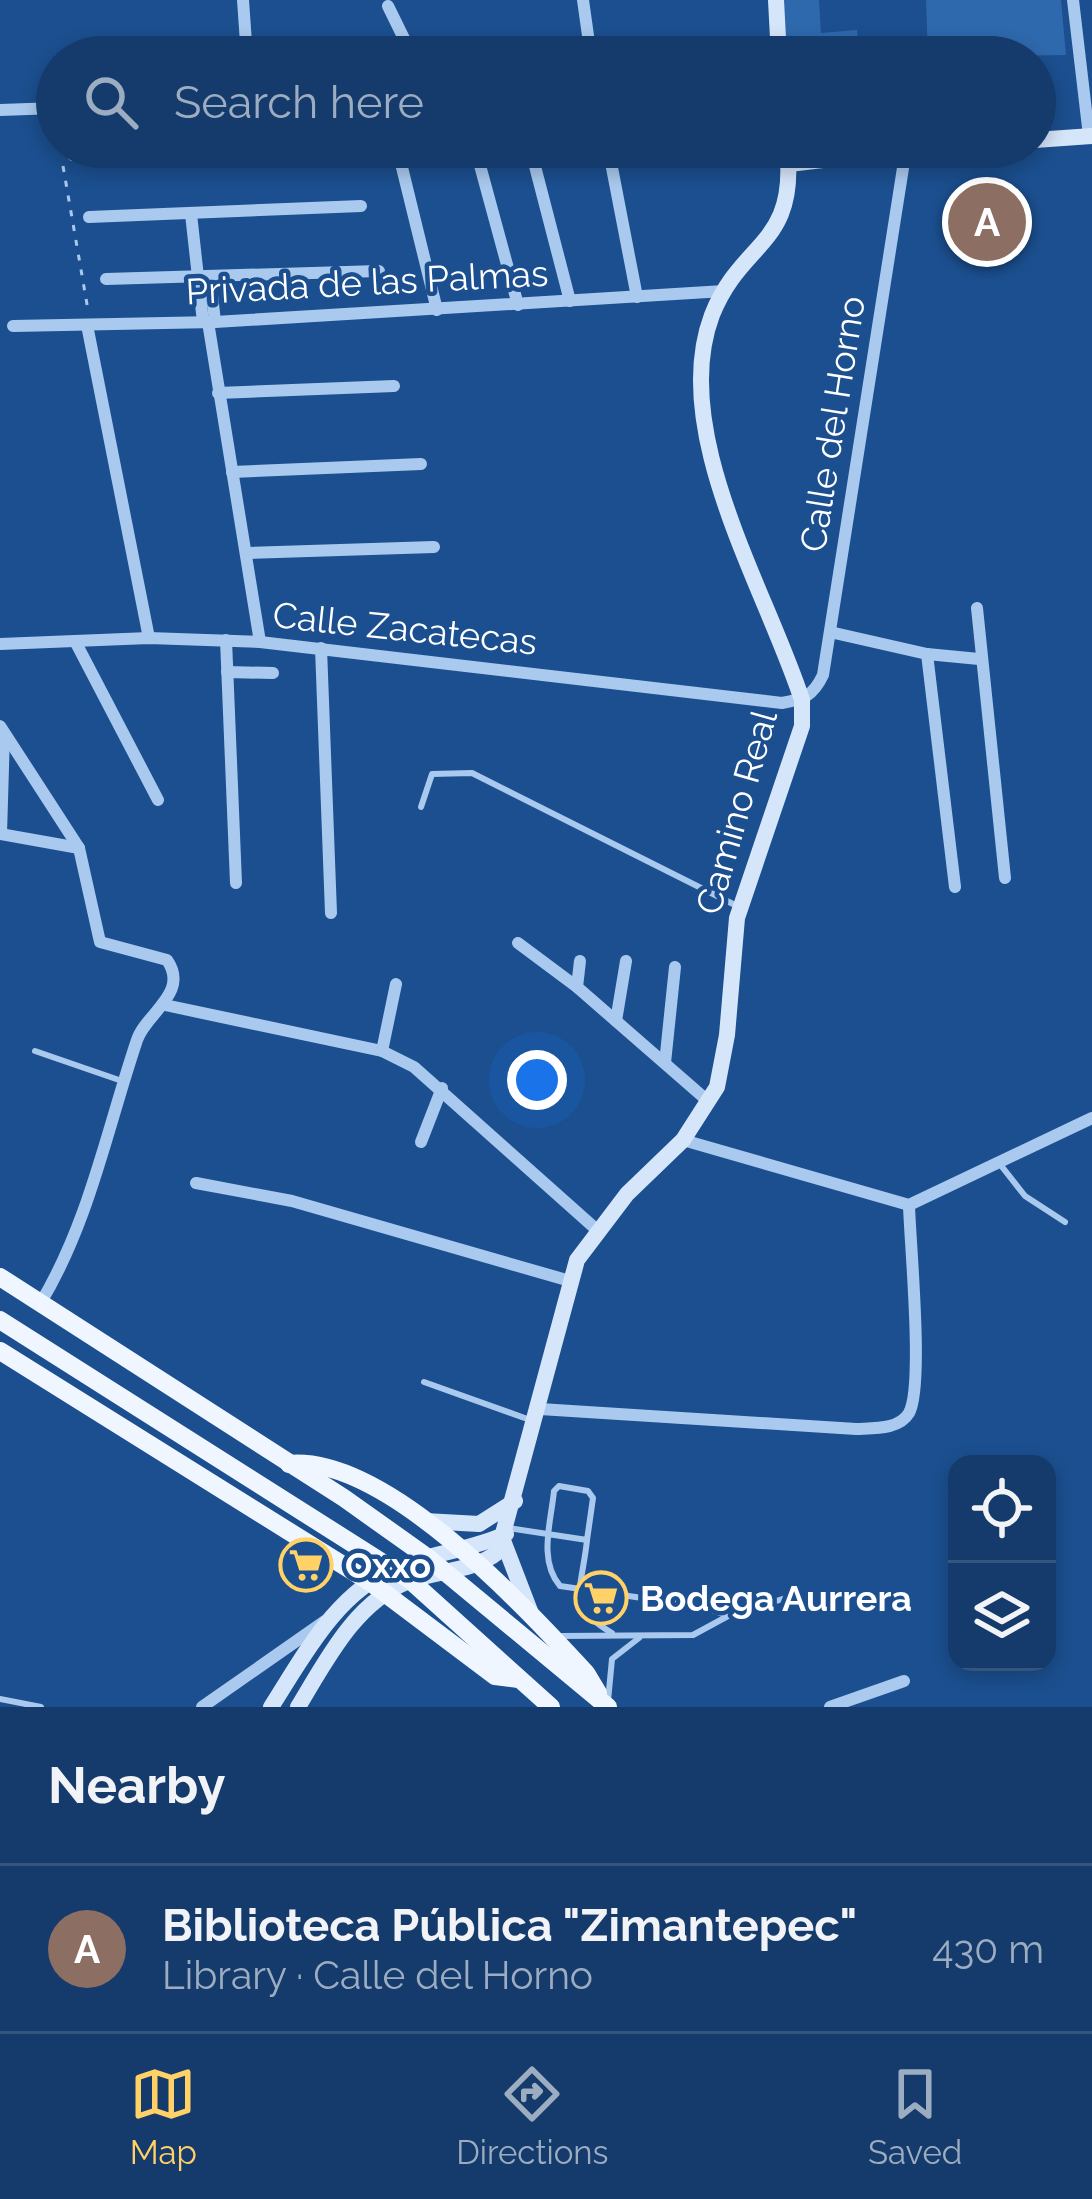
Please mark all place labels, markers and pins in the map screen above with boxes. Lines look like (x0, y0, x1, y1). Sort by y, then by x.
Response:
pin: A (948, 177, 1026, 267)
supermarket icon: Oxxo (278, 1537, 334, 1593)
place label: Oxxo (345, 1544, 431, 1586)
supermarket icon: Bodega Aurrera (573, 1570, 629, 1626)
place label: Bodega Aurrera (640, 1577, 912, 1619)

